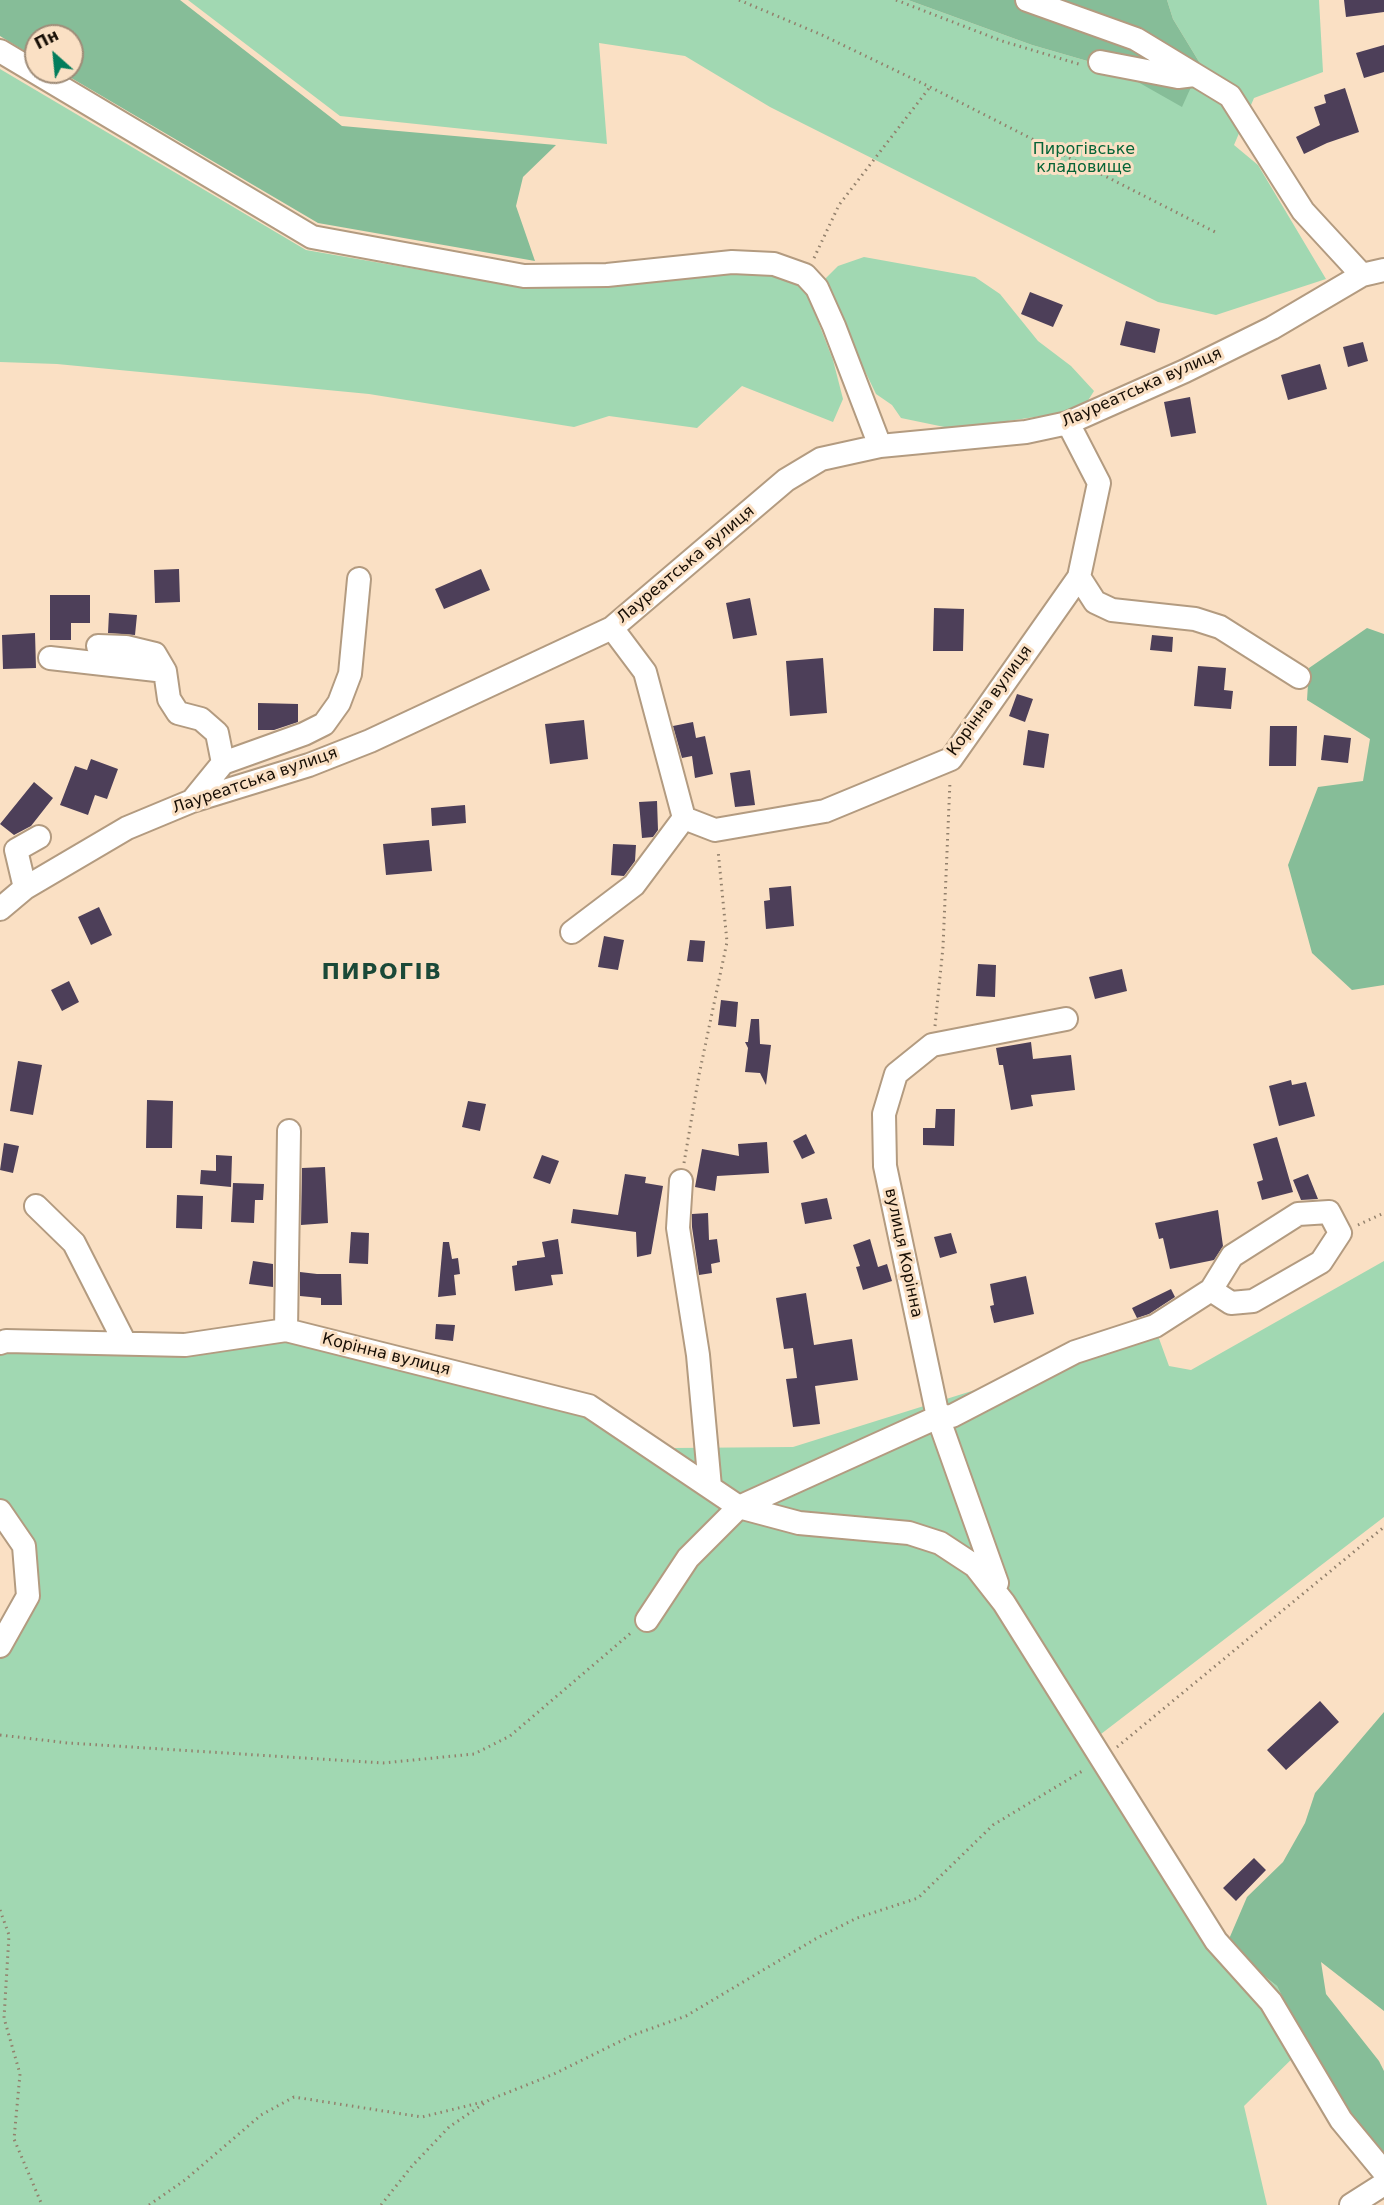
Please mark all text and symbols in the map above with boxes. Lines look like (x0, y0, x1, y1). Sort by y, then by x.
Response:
north arrow (24, 24, 84, 84)
text: Пн (31, 25, 62, 53)
park label: Пирогівське кладовище (1033, 140, 1135, 178)
street label: Лауреатська вулиця (1059, 344, 1225, 432)
street label: Лауреатська вулиця (613, 502, 759, 628)
street label: Корінна вулиця (944, 642, 1036, 760)
street label: Лауреатська вулиця (170, 744, 340, 818)
district label: ПИРОГІВ (321, 960, 443, 986)
street label: вулиця Корінна (880, 1187, 926, 1319)
street label: Корінна вулиця (320, 1330, 452, 1380)

